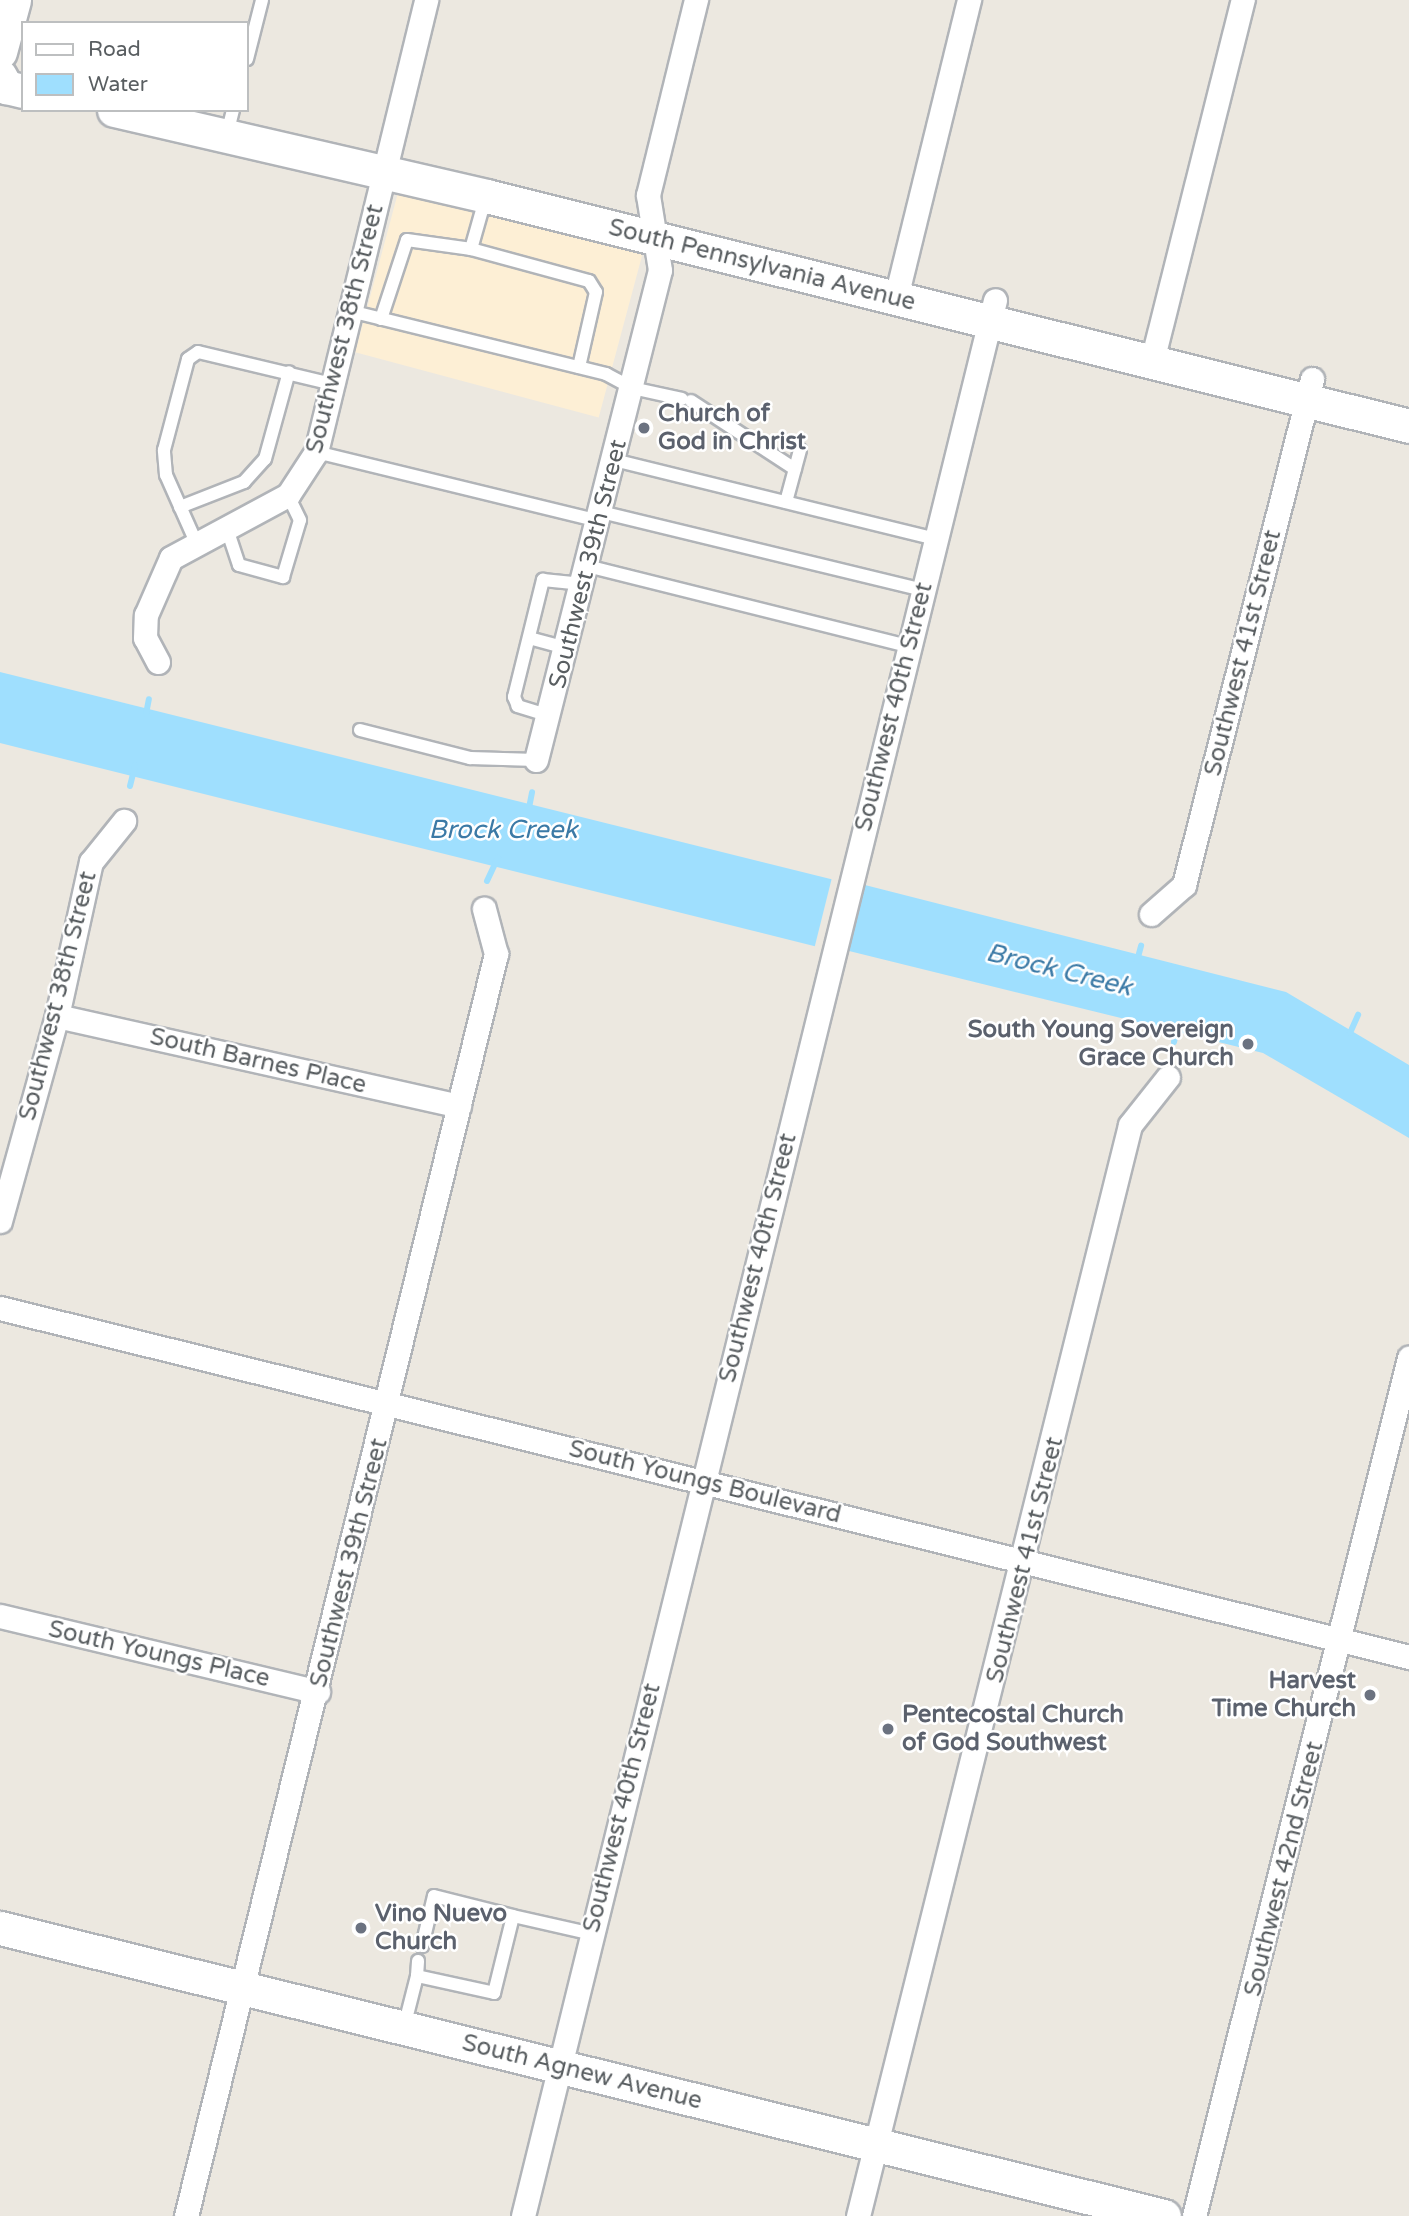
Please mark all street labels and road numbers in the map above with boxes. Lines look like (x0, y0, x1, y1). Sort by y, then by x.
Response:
street label: Southwest 38th Street (300, 202, 390, 456)
street label: South Pennsylvania Avenue (606, 213, 918, 317)
street label: Southwest 39th Street (543, 437, 633, 691)
street label: Southwest 41st Street (1198, 527, 1288, 779)
street label: Southwest 40th Street (849, 580, 939, 834)
street label: Southwest 38th Street (13, 869, 103, 1123)
street label: South Barnes Place (147, 1022, 369, 1100)
street label: Southwest 40th Street (713, 1131, 803, 1385)
street label: South Youngs Boulevard (566, 1434, 844, 1530)
street label: Southwest 41st Street (980, 1434, 1070, 1686)
street label: Southwest 39th Street (304, 1436, 394, 1690)
street label: South Youngs Place (46, 1615, 272, 1693)
street label: Southwest 40th Street (577, 1681, 667, 1935)
street label: Southwest 42nd Street (1238, 1739, 1330, 1999)
street label: South Agnew Avenue (459, 2028, 705, 2116)

